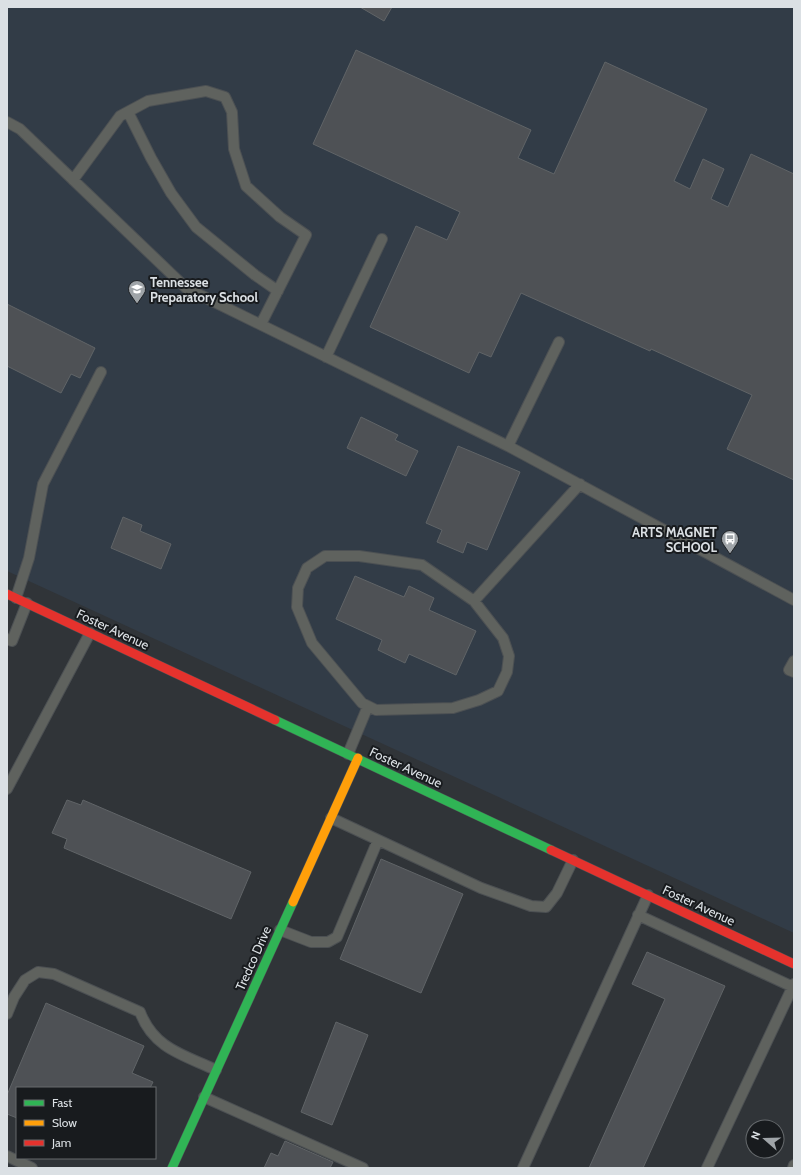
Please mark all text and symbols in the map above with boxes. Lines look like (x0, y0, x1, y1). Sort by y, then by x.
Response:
place label: Tennessee Preparatory School (150, 274, 259, 305)
school or university icon: Tennessee Preparatory School (127, 279, 147, 304)
place label: ARTS MAGNET SCHOOL (632, 524, 717, 555)
bus stop icon: ARTS MAGNET SCHOOL (720, 529, 740, 554)
street label: Foster Avenue (74, 605, 152, 653)
street label: Foster Avenue (367, 743, 445, 791)
street label: Foster Avenue (660, 881, 738, 929)
street label: Tredco Drive (232, 923, 274, 993)
legend (16, 1087, 156, 1159)
text: Fast (52, 1095, 72, 1110)
text: Slow (52, 1115, 77, 1130)
north arrow (745, 1119, 785, 1159)
text: N (748, 1130, 764, 1142)
text: Jam (51, 1135, 71, 1150)

